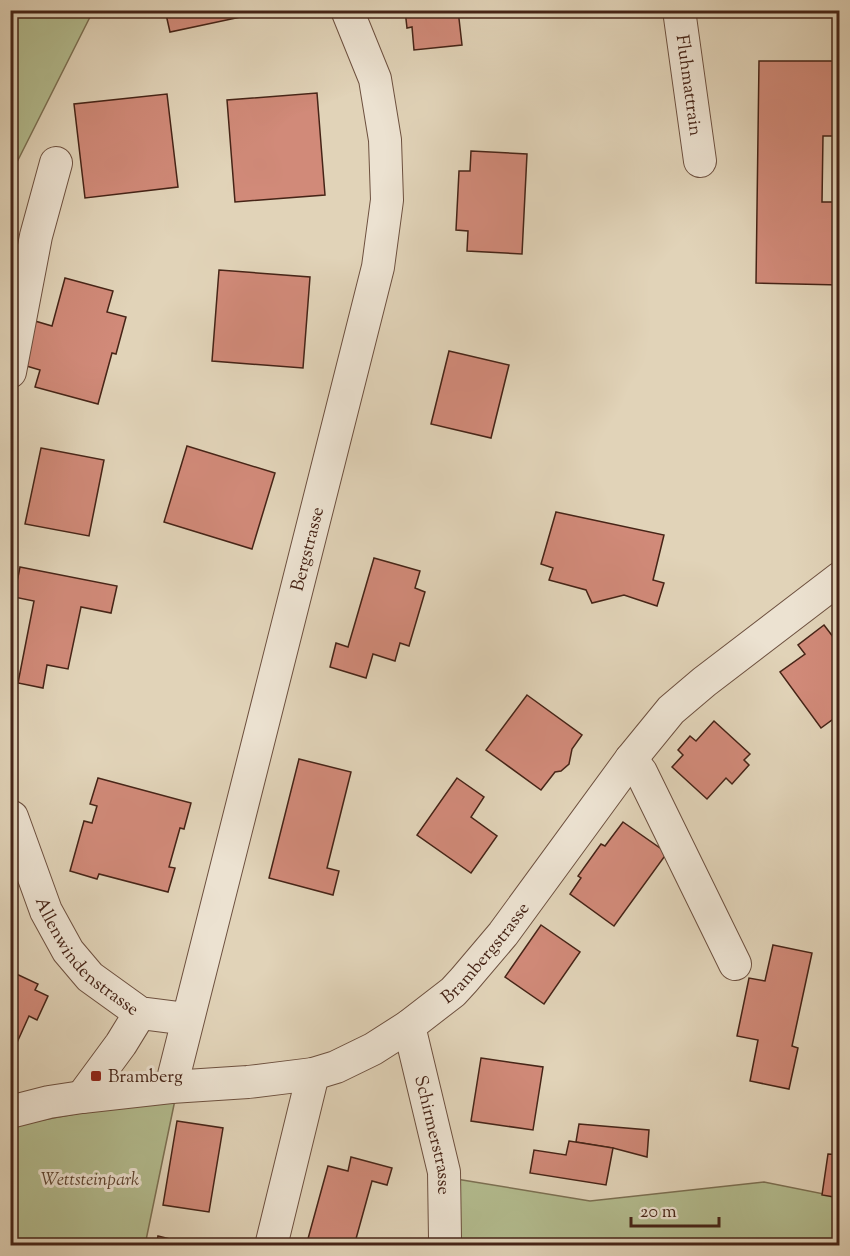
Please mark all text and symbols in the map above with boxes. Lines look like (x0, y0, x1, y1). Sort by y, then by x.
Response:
street label: Fluhmattrain (668, 33, 707, 138)
street label: Bergstrasse (286, 504, 332, 594)
street label: Allenwindenstrasse (27, 894, 144, 1023)
street label: Brambergstrasse (437, 898, 537, 1011)
place label: Bramberg (108, 1065, 183, 1091)
marker: Bramberg (89, 1069, 103, 1083)
street label: Schirmerstrasse (406, 1073, 455, 1195)
park label: Wettsteinpark (41, 1168, 139, 1194)
scale bar (631, 1190, 720, 1228)
text: 20 m (640, 1200, 677, 1226)

